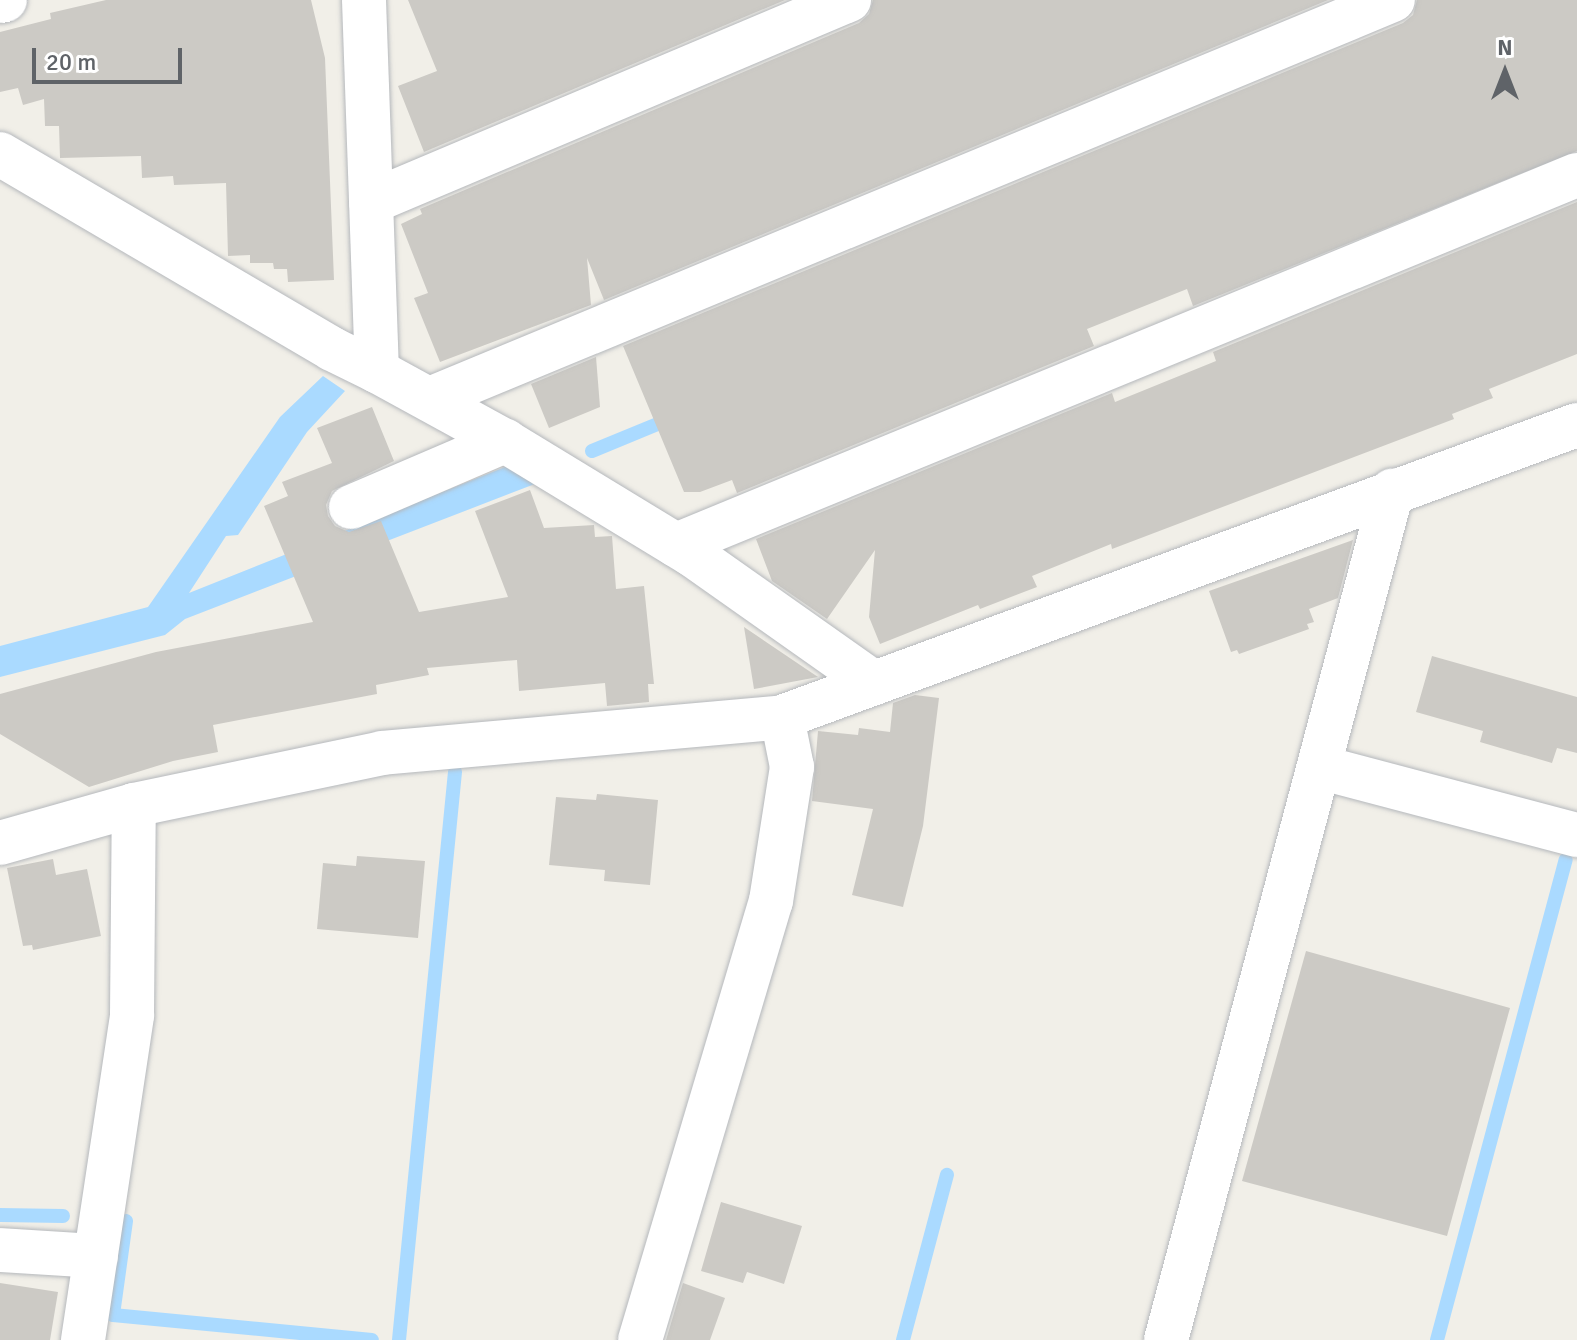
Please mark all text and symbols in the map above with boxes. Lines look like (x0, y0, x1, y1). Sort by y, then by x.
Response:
scale bar (36, 32, 186, 82)
north arrow (1465, 32, 1545, 112)
text: N (1497, 34, 1513, 61)
text: 20 m (46, 47, 96, 77)

